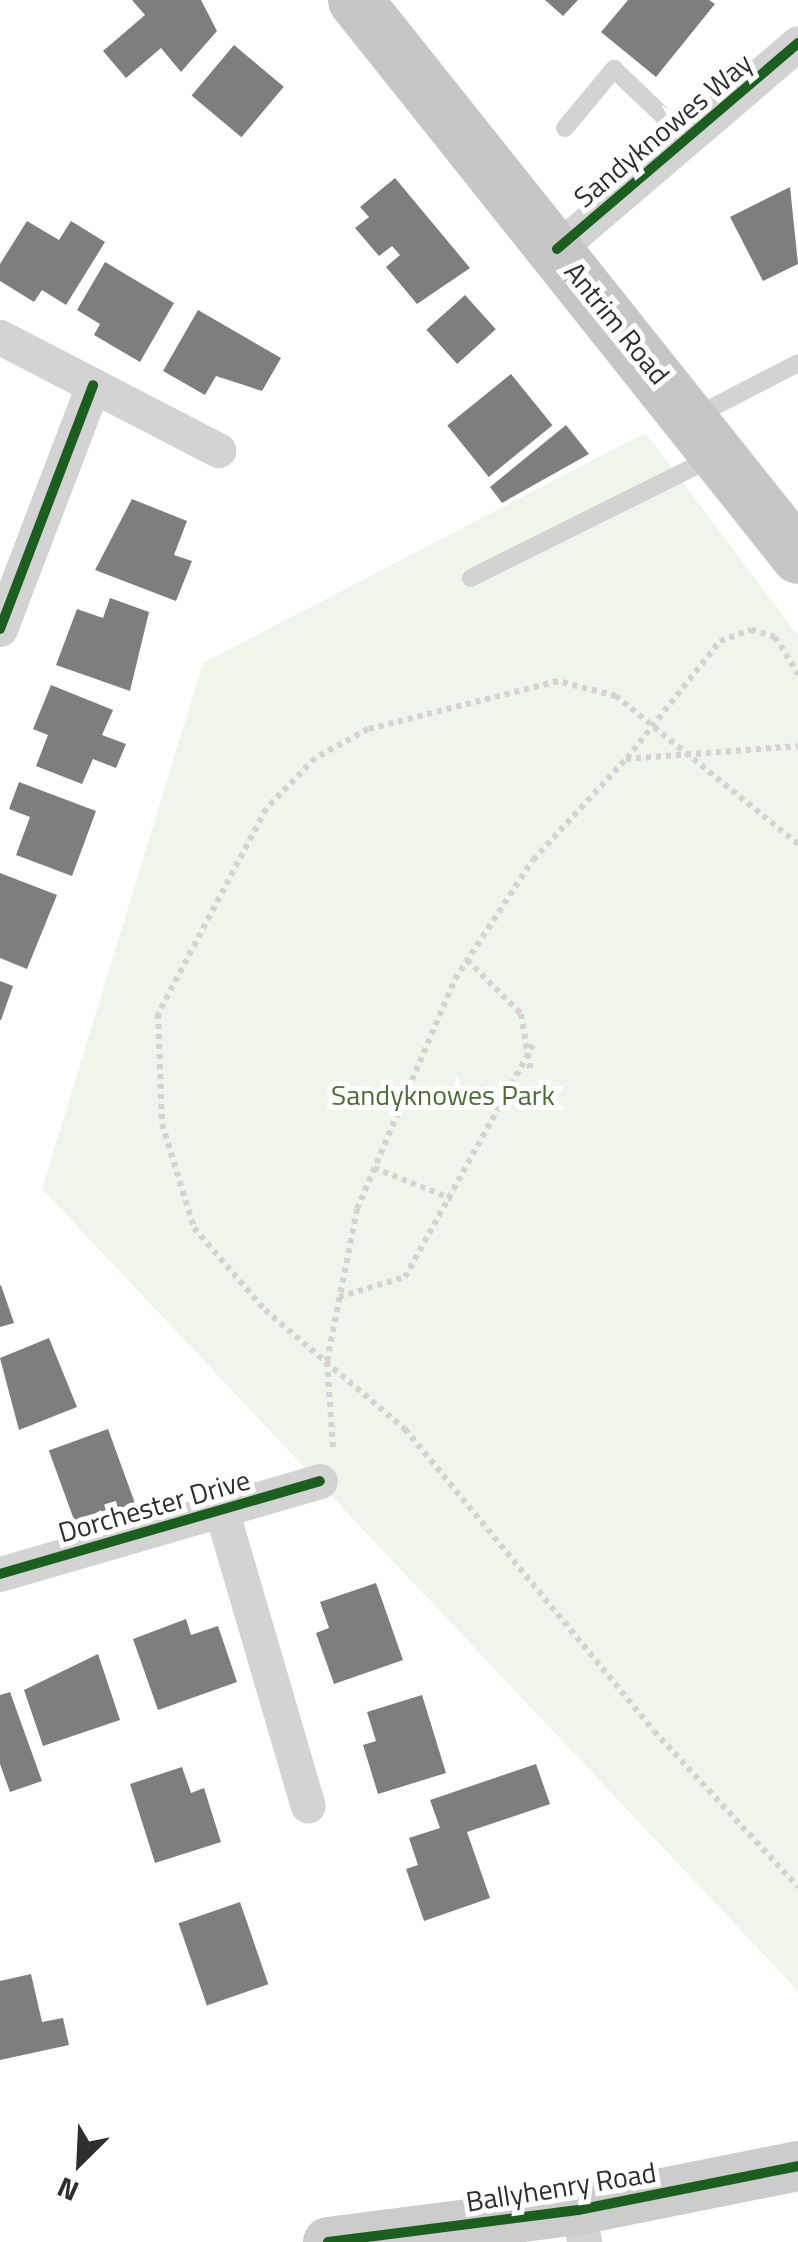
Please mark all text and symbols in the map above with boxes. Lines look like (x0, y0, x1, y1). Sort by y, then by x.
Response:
street label: Sandyknowes Way (567, 46, 759, 214)
street label: Antrim Road (558, 255, 676, 391)
park label: Sandyknowes Park (331, 1078, 555, 1112)
street label: Dorchester Drive (54, 1463, 254, 1549)
north arrow (30, 2112, 130, 2212)
street label: Ballyhenry Road (464, 2155, 658, 2219)
text: N (50, 2166, 85, 2213)

